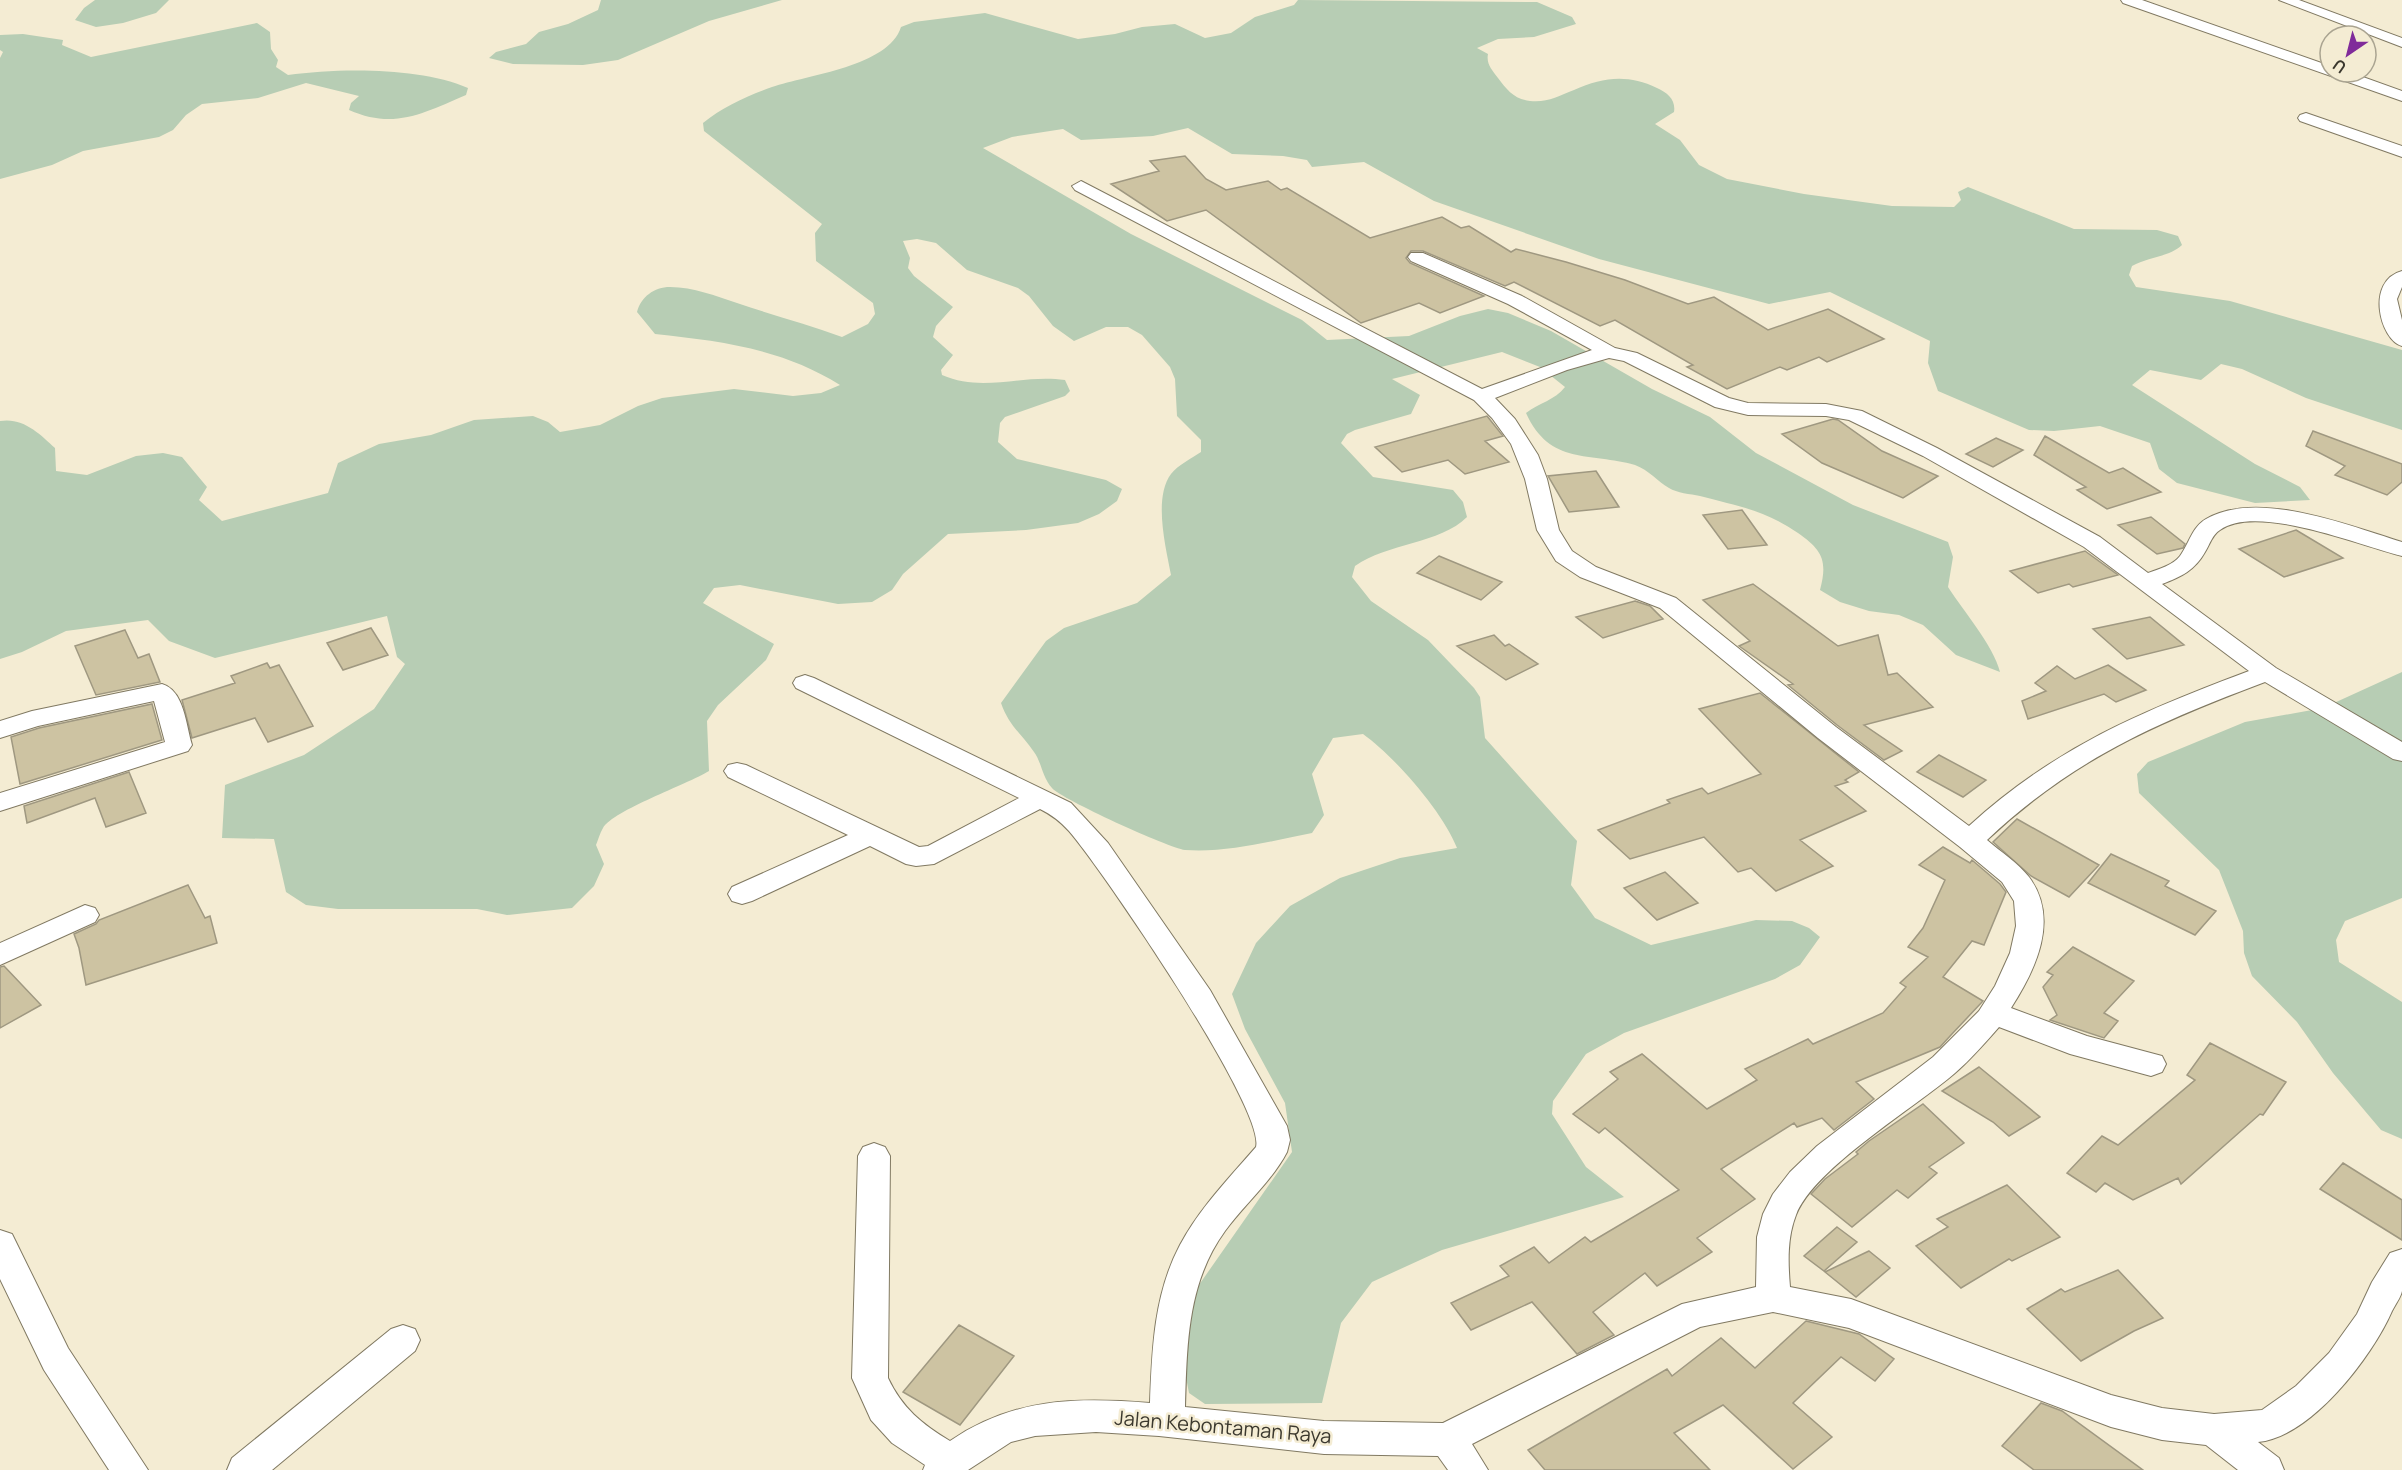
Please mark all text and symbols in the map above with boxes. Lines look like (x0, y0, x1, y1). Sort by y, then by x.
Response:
north arrow (2318, 24, 2378, 84)
text: U (2328, 54, 2350, 79)
street label: Jalan Kebontaman Raya (1113, 1404, 1333, 1449)

